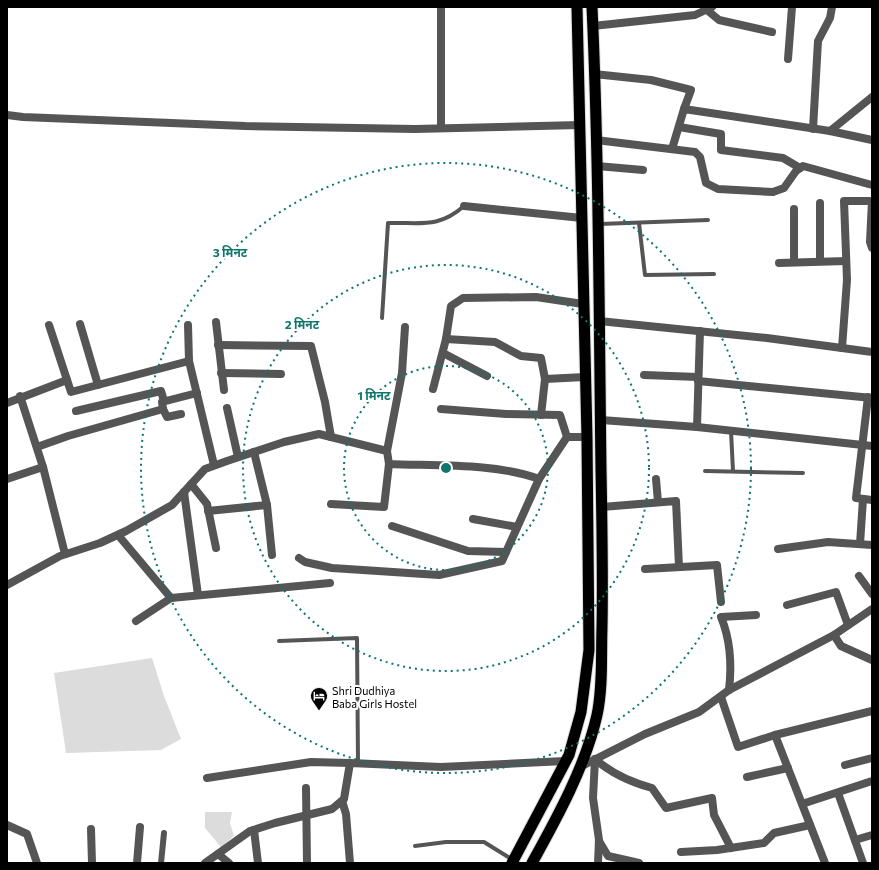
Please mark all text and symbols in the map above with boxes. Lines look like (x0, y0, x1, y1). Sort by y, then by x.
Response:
text: 3 मिनट (213, 245, 248, 259)
text: 2 मिनट (285, 317, 320, 331)
text: 1 मिनट (358, 388, 391, 402)
centre of rings (439, 461, 453, 475)
place label: Shri Dudhiya Baba Girls Hostel (332, 684, 417, 710)
hotel icon: Shri Dudhiya Baba Girls Hostel (309, 686, 329, 711)

